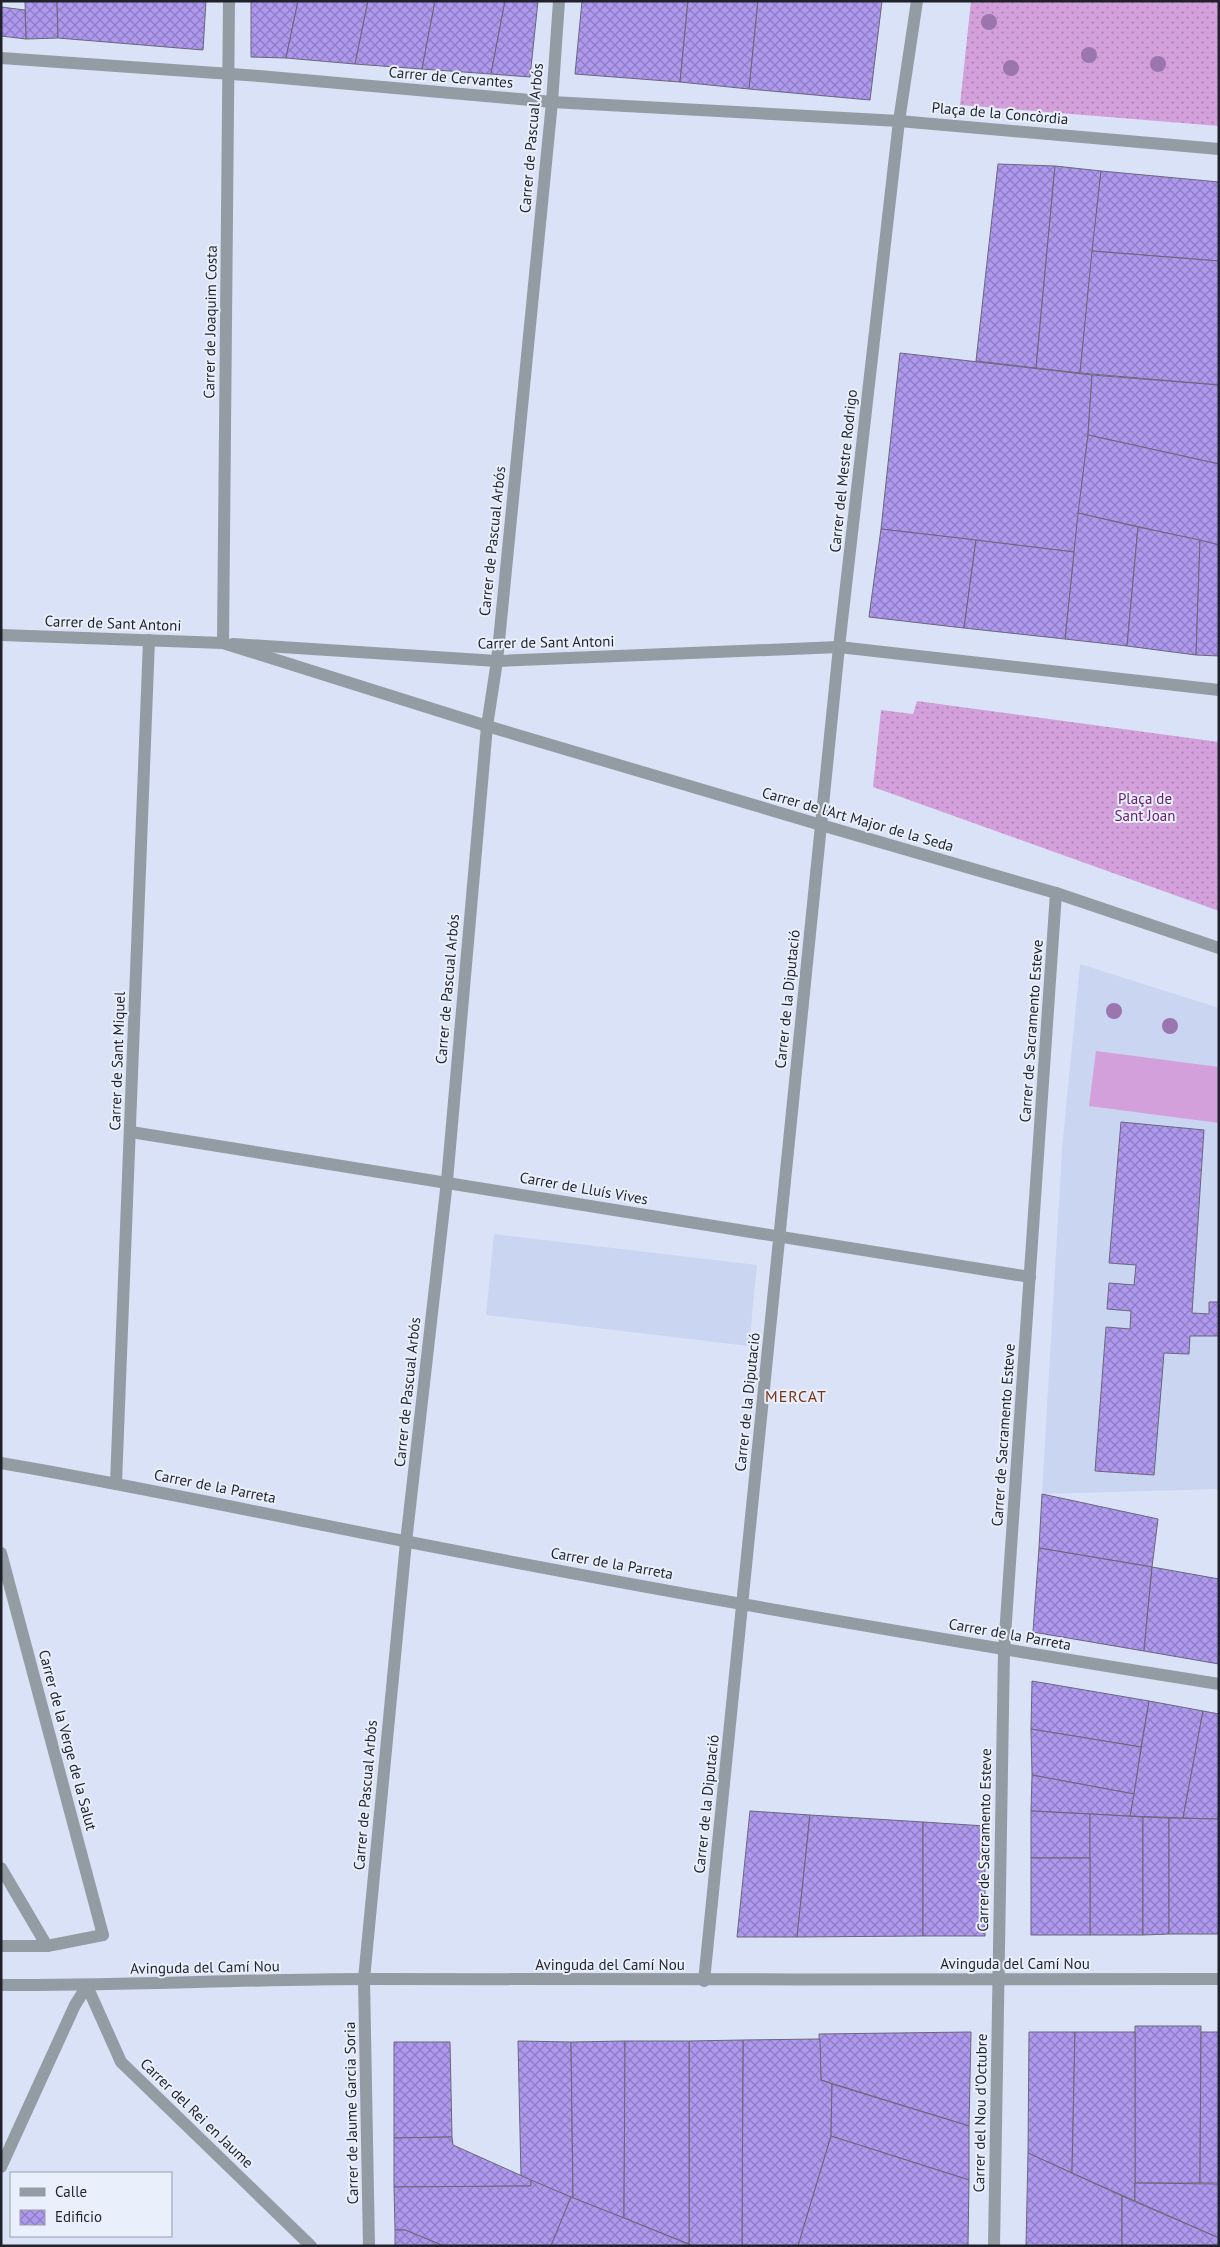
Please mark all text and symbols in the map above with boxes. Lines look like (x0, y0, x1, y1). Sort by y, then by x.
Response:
street label: Carrer de Cervantes (388, 62, 514, 92)
street label: Carrer de Pascual Arbós (515, 62, 547, 214)
street label: Plaça de la Concòrdia (931, 98, 1069, 128)
street label: Carrer de Joaquim Costa (199, 245, 221, 399)
street label: Carrer del Mestre Rodrigo (825, 389, 861, 553)
street label: Carrer de Pascual Arbós (475, 465, 509, 617)
street label: Carrer de Sant Antoni (44, 611, 182, 635)
street label: Carrer de Sant Antoni (477, 631, 615, 653)
street label: Carrer de l'Art Major de la Seda (760, 782, 956, 856)
park label: Plaça de Sant Joan (1115, 789, 1175, 825)
street label: Carrer de Pascual Arbós (431, 913, 463, 1065)
street label: Carrer de la Diputació (770, 929, 804, 1069)
street label: Carrer de Sacramento Esteve (1015, 939, 1047, 1123)
street label: Carrer de Sant Miquel (105, 991, 129, 1131)
street label: Carrer de Lluís Vives (518, 1167, 650, 1209)
street label: Carrer de Pascual Arbós (390, 1316, 424, 1468)
street label: Carrer de la Diputació (730, 1332, 764, 1472)
street label: Carrer de Sacramento Esteve (987, 1343, 1019, 1527)
district label: MERCAT (765, 1386, 827, 1406)
street label: Carrer de la Parreta (152, 1465, 278, 1507)
street label: Carrer de la Parreta (549, 1543, 675, 1583)
street label: Carrer de la Parreta (947, 1614, 1073, 1654)
street label: Carrer de la Verge de la Salut (35, 1648, 101, 1832)
street label: Carrer de Pascual Arbós (349, 1719, 381, 1871)
street label: Carrer de la Diputació (689, 1734, 723, 1874)
street label: Carrer de Sacramento Esteve (973, 1748, 995, 1932)
street label: Avinguda del Camí Nou (940, 1954, 1090, 1973)
street label: Avinguda del Camí Nou (535, 1955, 685, 1974)
street label: Avinguda del Camí Nou (130, 1956, 280, 1978)
street label: Carrer de Jaume Garcia Soria (340, 2022, 362, 2204)
street label: Carrer del Nou d'Octubre (969, 2033, 991, 2193)
street label: Carrer del Rei en Jaume (136, 2054, 258, 2172)
legend (10, 2172, 172, 2237)
text: Calle (55, 2182, 87, 2201)
text: Edificio (55, 2207, 102, 2226)

